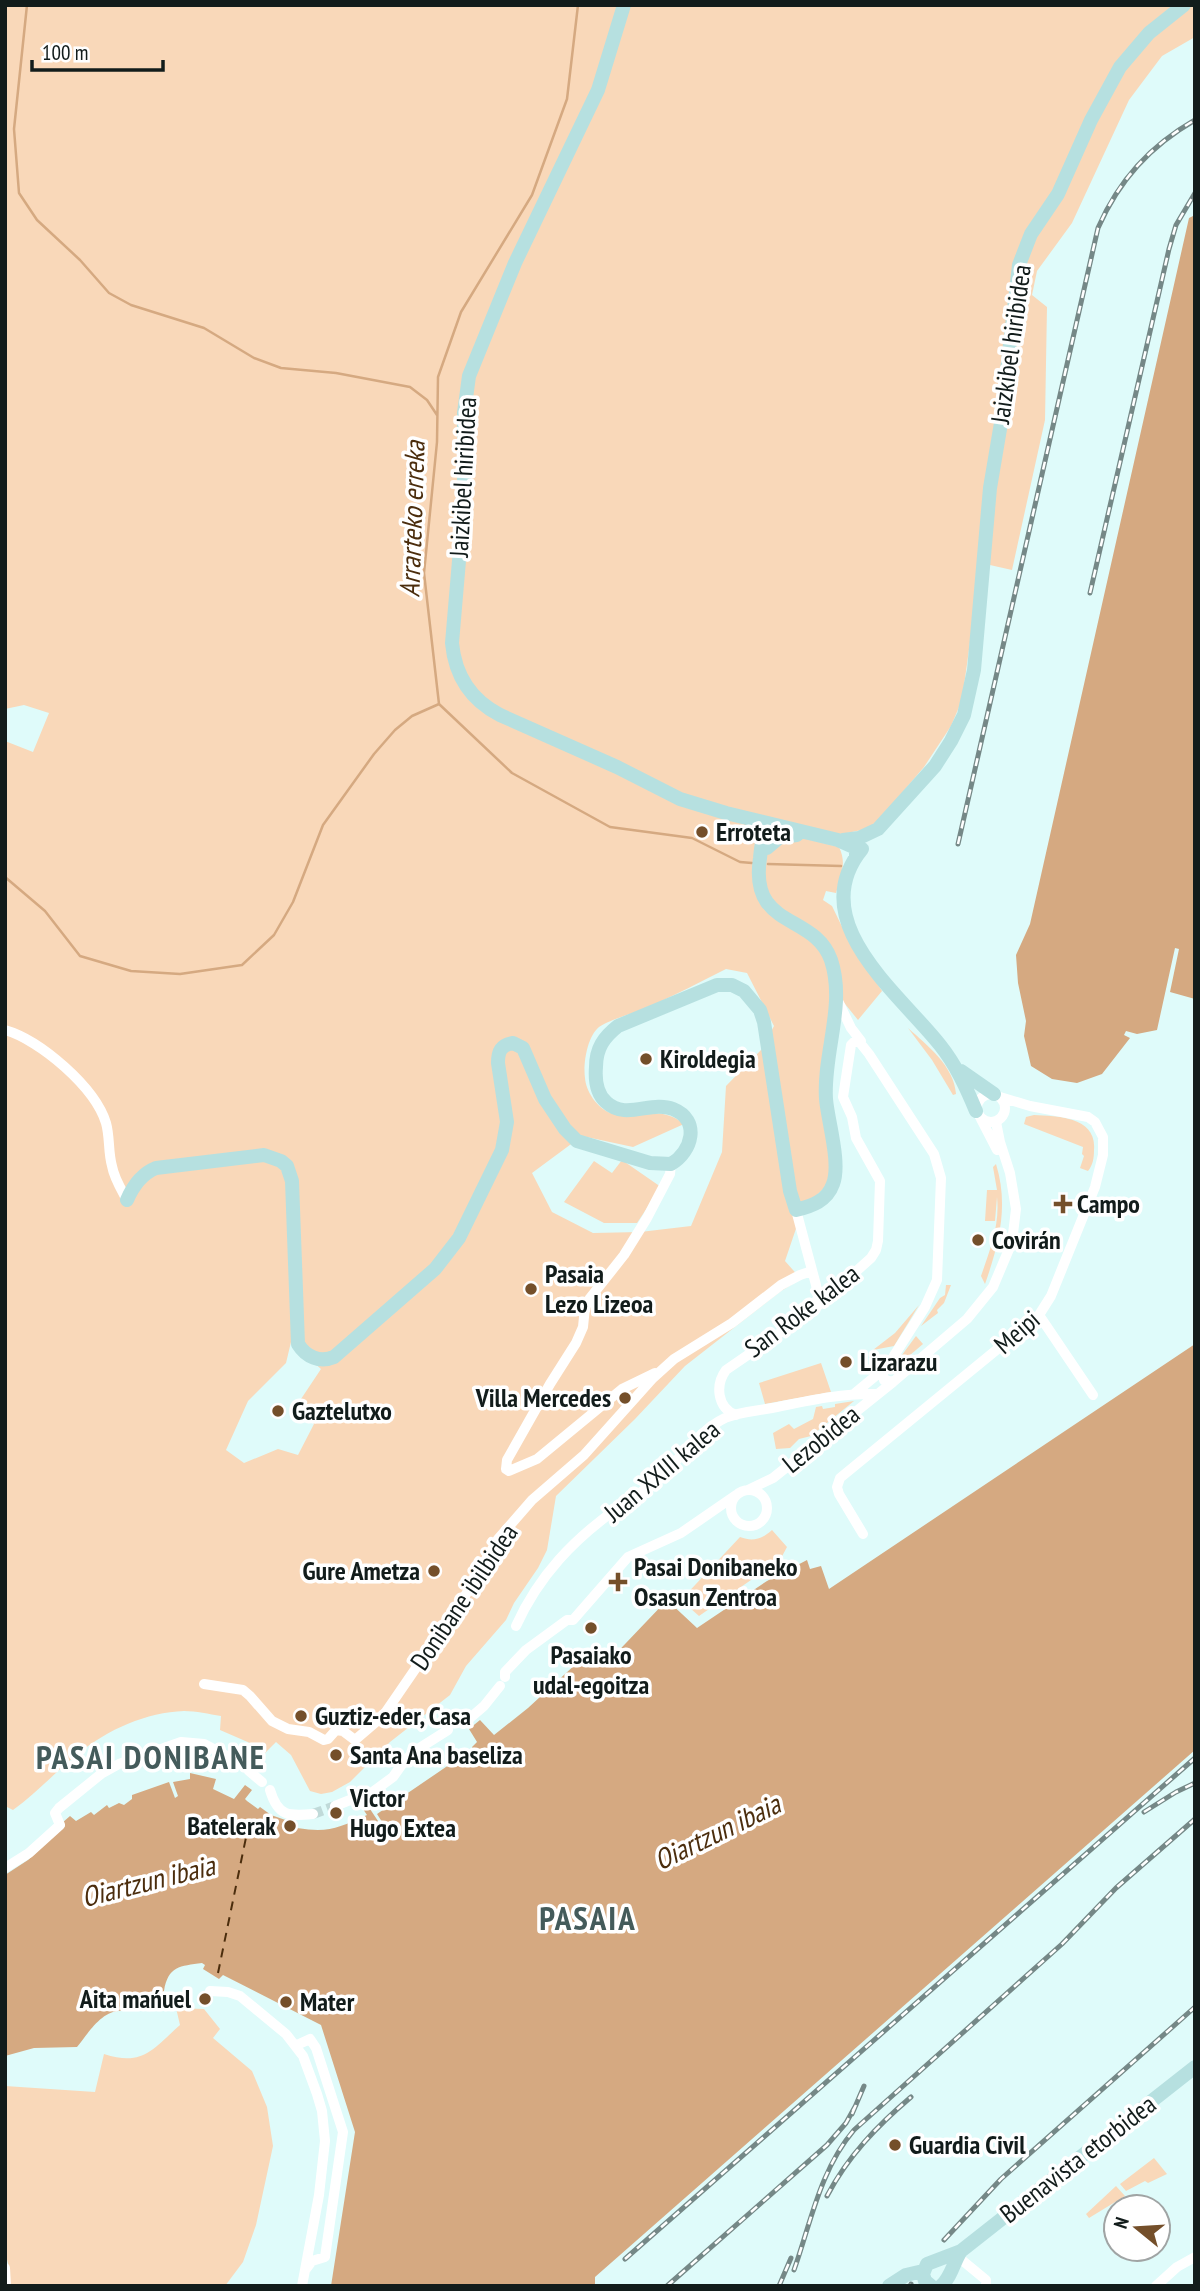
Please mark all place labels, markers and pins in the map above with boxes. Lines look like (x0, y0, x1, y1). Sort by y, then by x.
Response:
place label: Erroteta (716, 815, 791, 848)
marker: Erroteta (694, 824, 710, 840)
place label: Kiroldegia (660, 1042, 756, 1075)
marker: Kiroldegia (638, 1051, 654, 1067)
place label: Campo (1077, 1187, 1140, 1220)
marker: Campo (1055, 1196, 1071, 1212)
place label: Covirán (992, 1223, 1061, 1256)
marker: Covirán (970, 1232, 986, 1248)
place label: Pasaia Lezo Lizeoa (545, 1257, 653, 1320)
marker: Pasaia Lezo Lizeoa (523, 1281, 539, 1297)
place label: Lizarazu (860, 1345, 937, 1378)
marker: Lizarazu (838, 1354, 854, 1370)
place label: Villa Mercedes (475, 1381, 611, 1414)
marker: Villa Mercedes (617, 1390, 633, 1406)
place label: Gaztelutxo (292, 1394, 392, 1427)
marker: Gaztelutxo (270, 1403, 286, 1419)
place label: Pasai Donibaneko Osasun Zentroa (634, 1550, 798, 1613)
place label: Gure Ametza (303, 1554, 420, 1587)
marker: Gure Ametza (426, 1563, 442, 1579)
marker: Pasai Donibaneko Osasun Zentroa (608, 1572, 628, 1592)
marker: Pasaiako udal-egoitza (583, 1620, 599, 1636)
place label: Pasaiako udal-egoitza (533, 1638, 649, 1701)
place label: Guztiz-eder, Casa (315, 1699, 471, 1732)
marker: Guztiz-eder, Casa (293, 1708, 309, 1724)
place label: Santa Ana baseliza (350, 1738, 523, 1771)
marker: Santa Ana baseliza (328, 1747, 344, 1763)
place label: Victor Hugo Extea (349, 1781, 456, 1844)
marker: Victor Hugo Extea (328, 1805, 344, 1821)
place label: Batelerak (187, 1809, 276, 1842)
marker: Batelerak (282, 1818, 298, 1834)
place label: Aita mańuel (79, 1982, 192, 2015)
place label: Mater (300, 1985, 355, 2018)
marker: Aita mańuel (197, 1991, 213, 2007)
marker: Mater (278, 1994, 294, 2010)
place label: Guardia Civil (909, 2128, 1026, 2161)
marker: Guardia Civil (887, 2137, 903, 2153)

